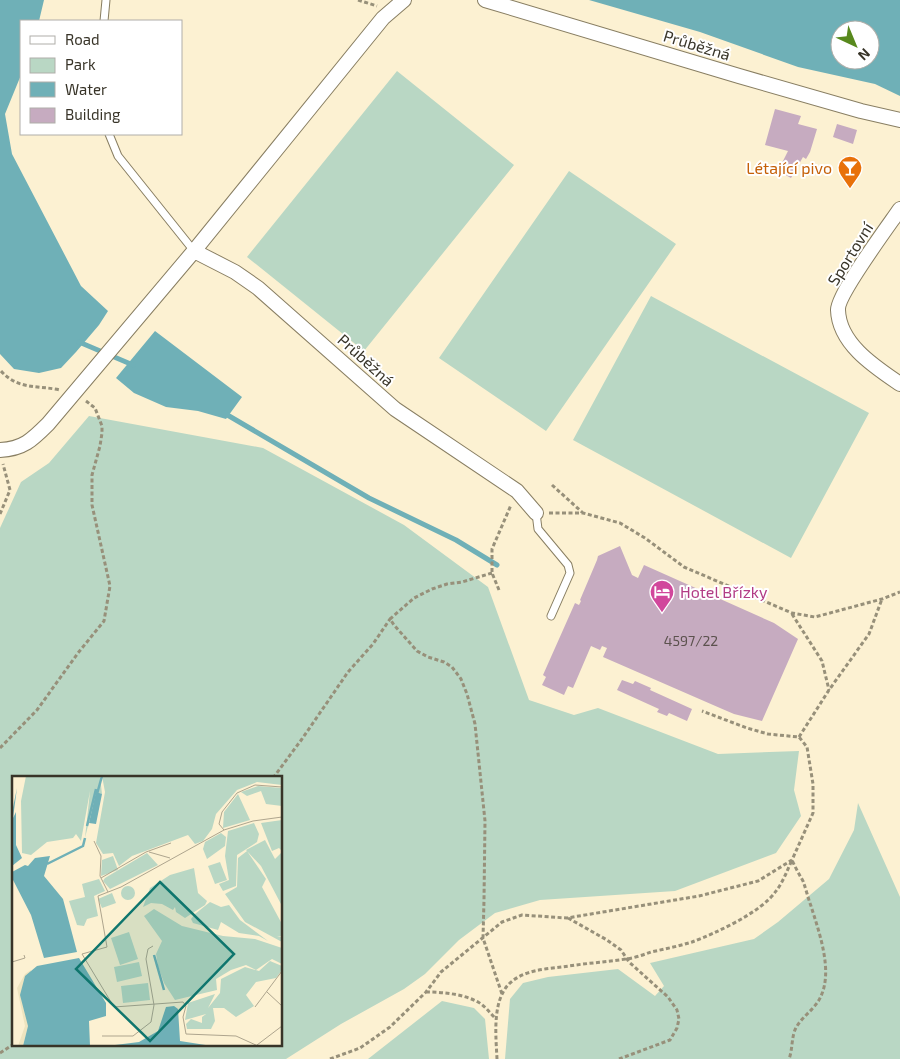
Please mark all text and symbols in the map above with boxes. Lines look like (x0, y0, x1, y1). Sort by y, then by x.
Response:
legend (20, 20, 182, 135)
north arrow (830, 20, 880, 70)
street label: Průběžná (661, 25, 733, 64)
text: Road (65, 30, 100, 48)
text: N (855, 45, 874, 64)
text: Park (65, 55, 96, 73)
text: Water (65, 80, 107, 98)
text: Building (65, 105, 121, 123)
bar icon: Létající pivo (837, 155, 863, 189)
place label: Létající pivo (746, 158, 832, 178)
street label: Sportovní (823, 218, 877, 289)
street label: Průběžná (334, 330, 398, 390)
hotel icon: Hotel Břízky (649, 579, 675, 613)
place label: Hotel Břízky (680, 582, 768, 601)
house number: 4597/22 (664, 632, 718, 649)
inset map (12, 776, 282, 1046)

